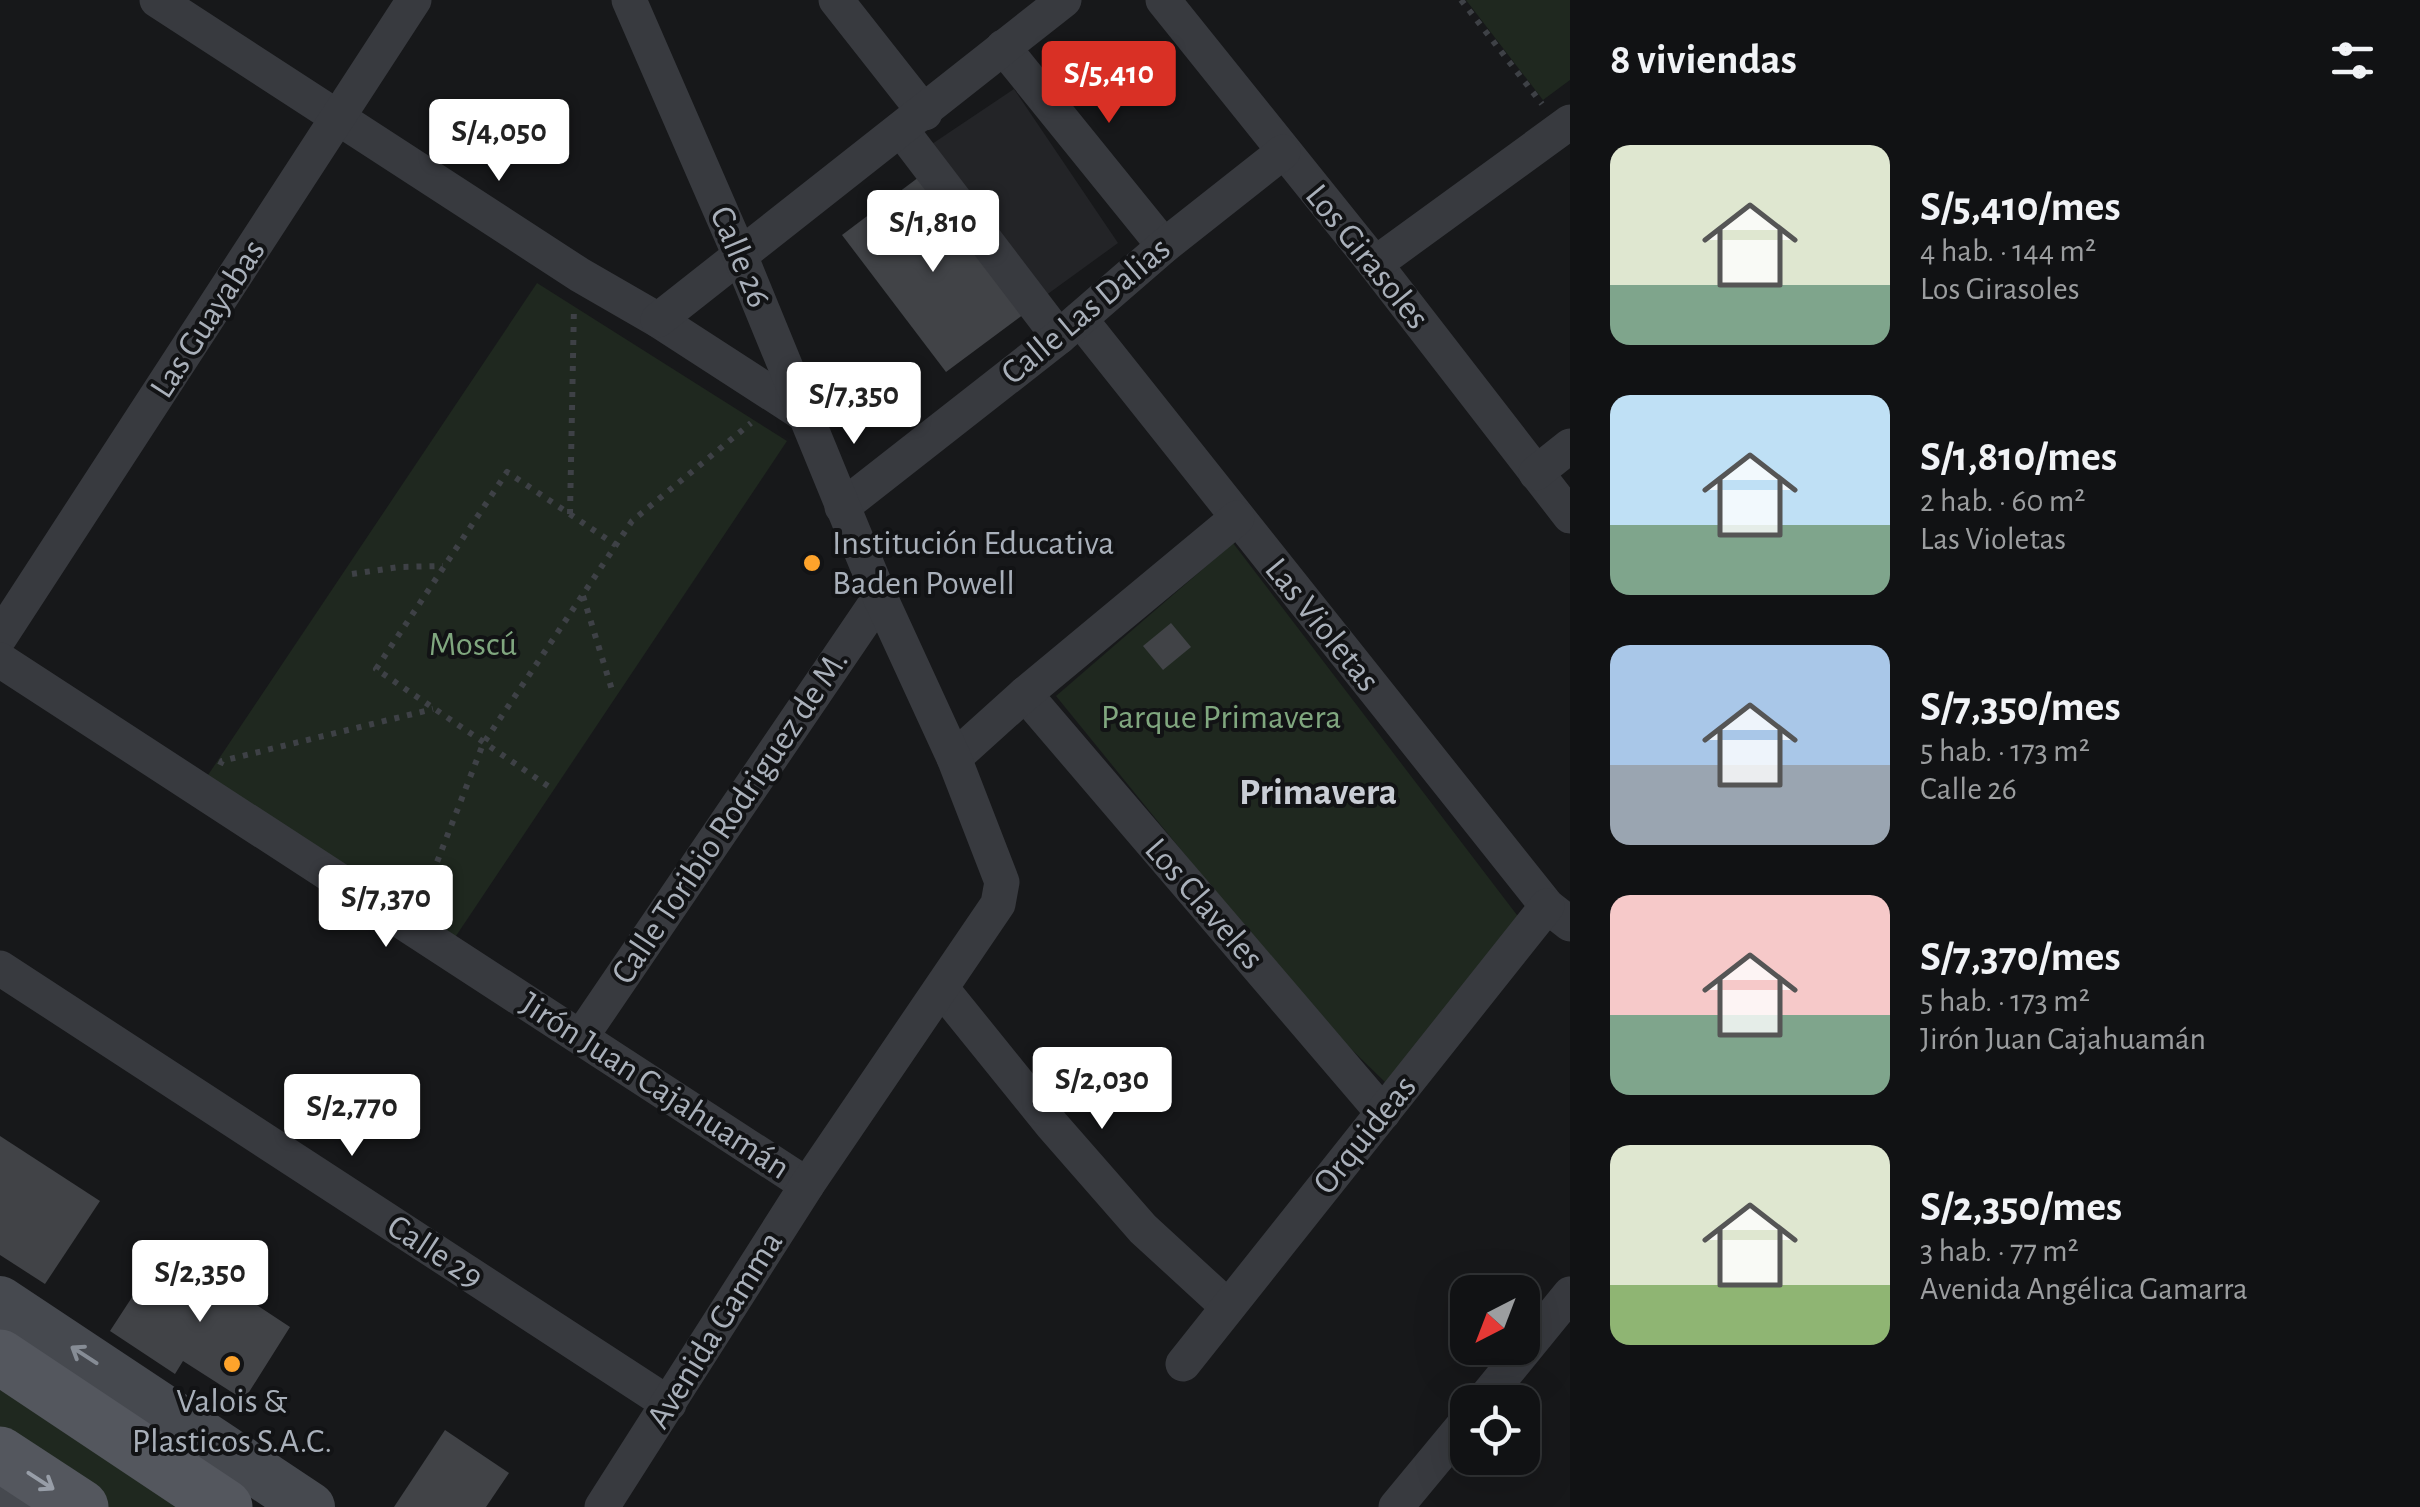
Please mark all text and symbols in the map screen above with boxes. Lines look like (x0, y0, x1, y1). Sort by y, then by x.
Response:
icon: filters (2325, 33, 2380, 88)
text: 8 viviendas (1610, 39, 1797, 81)
pin: S/5,410 (1017, 41, 1201, 126)
text: S/5,410 (1064, 57, 1154, 89)
pin: S/4,050 (407, 99, 591, 184)
text: S/4,050 (451, 115, 547, 147)
street label: Los Girasoles (1299, 178, 1435, 336)
icon: home (1690, 185, 1810, 305)
text: S/5,410/mes (1920, 186, 2121, 228)
pin: S/1,810 (841, 190, 1025, 275)
street label: Calle 26 (703, 201, 777, 313)
text: S/1,810 (889, 206, 977, 238)
street label: Calle Las Dalias (995, 231, 1177, 391)
street label: Las Guayabas (144, 234, 272, 404)
text: 4 hab. · 144 m² (1920, 235, 2096, 267)
text: Los Girasoles (1920, 273, 2080, 305)
pin: S/7,350 (762, 362, 946, 447)
text: S/7,350 (809, 378, 899, 410)
icon: home (1690, 435, 1810, 555)
text: S/1,810/mes (1920, 436, 2117, 478)
text: 2 hab. · 60 m² (1920, 485, 2085, 517)
text: Las Violetas (1920, 523, 2066, 555)
place label: Institución Educativa Baden Powell (832, 526, 1115, 601)
marker: Institución Educativa Baden Powell (801, 552, 823, 574)
street label: Las Violetas (1258, 552, 1386, 698)
park label: Moscú (429, 627, 517, 662)
street label: Calle Toribio Rodriguez de M. (605, 644, 855, 990)
icon: home (1690, 685, 1810, 805)
text: S/7,350/mes (1920, 686, 2121, 728)
park label: Parque Primavera (1101, 700, 1341, 735)
text: 5 hab. · 173 m² (1920, 735, 2090, 767)
text: Calle 26 (1920, 773, 2017, 805)
district label: Primavera (1239, 774, 1397, 812)
street label: Los Claveles (1138, 832, 1270, 976)
pin: S/7,370 (294, 865, 478, 950)
text: S/7,370 (341, 881, 431, 913)
icon: home (1690, 935, 1810, 1055)
text: S/7,370/mes (1920, 936, 2121, 978)
text: 5 hab. · 173 m² (1920, 985, 2090, 1017)
street label: Jirón Juan Cajahuamán (514, 986, 796, 1186)
text: Jirón Juan Cajahuamán (1920, 1023, 2206, 1055)
pin: S/2,030 (1010, 1047, 1194, 1132)
text: S/2,030 (1055, 1063, 1149, 1095)
street label: Orquideas (1307, 1069, 1423, 1201)
pin: S/2,770 (260, 1074, 444, 1159)
text: S/2,770 (306, 1090, 398, 1122)
icon: home (1690, 1185, 1810, 1305)
text: S/2,350/mes (1920, 1186, 2122, 1228)
street label: Calle 29 (381, 1208, 489, 1296)
street label: Avenida Gamma (641, 1225, 789, 1435)
text: 3 hab. · 77 m² (1920, 1235, 2079, 1267)
pin: S/2,350 (108, 1240, 292, 1325)
text: S/2,350 (154, 1256, 246, 1288)
text: Avenida Angélica Gamarra (1920, 1273, 2248, 1305)
north arrow (1450, 1275, 1540, 1365)
map controls (1450, 1275, 1540, 1475)
one-way arrow (70, 1344, 98, 1365)
marker: Valois & Plasticos S.A.C. (221, 1353, 243, 1375)
place label: Valois & Plasticos S.A.C. (132, 1384, 332, 1459)
button: locate (1450, 1385, 1540, 1475)
one-way arrow (26, 1470, 54, 1491)

